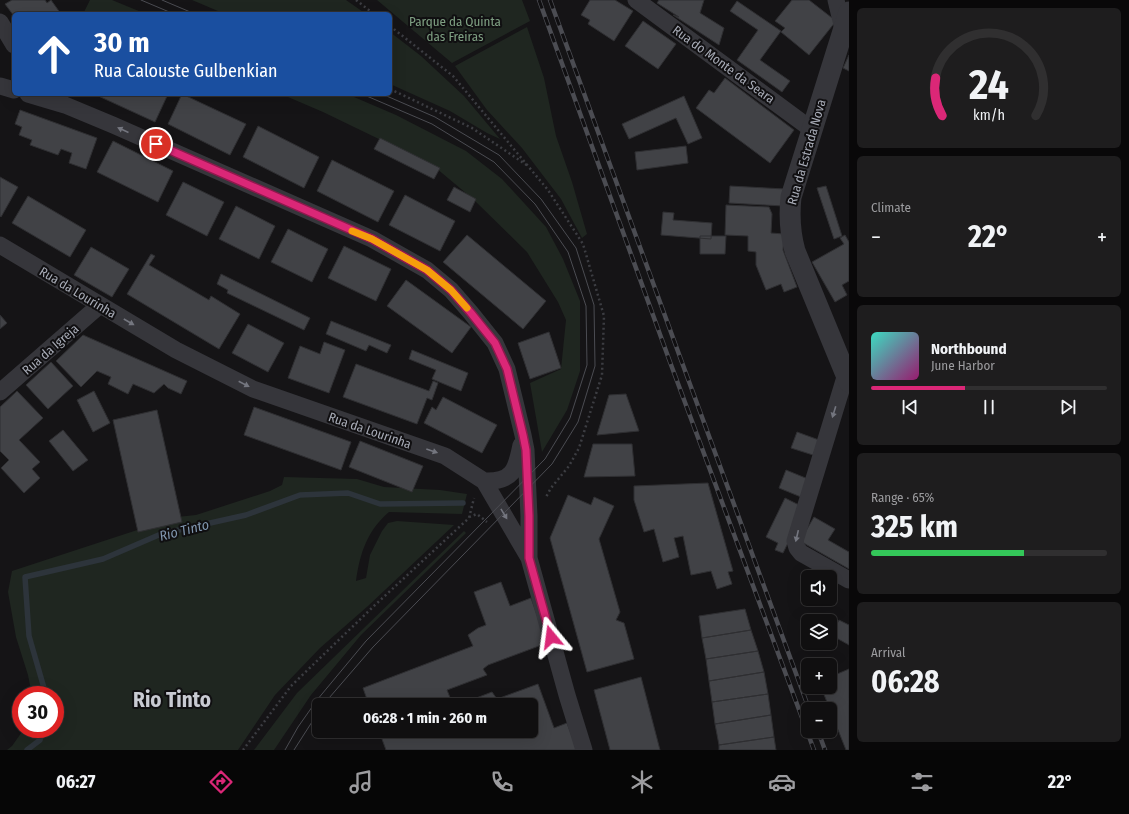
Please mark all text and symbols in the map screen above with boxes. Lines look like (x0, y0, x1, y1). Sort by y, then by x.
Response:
park label: Parque da Quinta das Freiras (409, 14, 501, 44)
street label: Rua do Monte da Seara (670, 22, 778, 107)
text: 30 m (94, 26, 150, 59)
icon: ahead (28, 28, 80, 80)
text: Rua Calouste Gulbenkian (94, 60, 278, 82)
text: 24 (968, 60, 1009, 110)
street label: Rua da Estrada Nova (784, 98, 829, 207)
text: km/h (973, 107, 1005, 124)
one-way arrow (117, 126, 129, 133)
pin (139, 127, 173, 161)
icon: arrive (145, 133, 167, 155)
text: Climate (871, 200, 911, 215)
text: 22° (968, 219, 1010, 255)
text: − (871, 224, 881, 251)
text: + (1097, 224, 1107, 251)
street label: Rua da Lourinha (37, 264, 119, 321)
one-way arrow (123, 319, 135, 326)
street label: Rua da Igreja (19, 321, 81, 378)
text: Northbound (931, 340, 1007, 358)
text: June Harbor (931, 358, 995, 373)
one-way arrow (238, 381, 249, 388)
icon: previous (899, 396, 921, 418)
icon: pause (978, 396, 1000, 418)
icon: next (1057, 396, 1079, 418)
one-way arrow (831, 406, 837, 418)
street label: Rua da Lourinha (326, 409, 413, 452)
one-way arrow (426, 448, 438, 454)
text: Range · 65% (871, 490, 934, 505)
one-way arrow (501, 508, 508, 520)
text: 325 km (871, 509, 958, 545)
water label: Rio Tinto (158, 516, 211, 545)
one-way arrow (793, 530, 799, 542)
map controls (801, 570, 837, 738)
button: sound (801, 570, 837, 606)
button: layers (801, 614, 837, 650)
position arrow (530, 616, 572, 658)
text: Arrival (871, 645, 905, 660)
button: + (801, 658, 837, 694)
text: 06:28 (871, 664, 940, 700)
speed limit sign: 30 (12, 686, 64, 738)
district label: Rio Tinto (133, 687, 211, 713)
button: − (801, 702, 837, 738)
text: 06:28 · 1 min · 260 m (363, 709, 487, 727)
icon: directions (207, 768, 235, 796)
icon: music (347, 768, 375, 796)
icon: phone (488, 768, 516, 796)
icon: climate (628, 768, 656, 796)
icon: car (768, 768, 796, 796)
icon: filters (908, 768, 936, 796)
text: 06:27 (56, 771, 95, 793)
text: 22° (1048, 771, 1073, 793)

